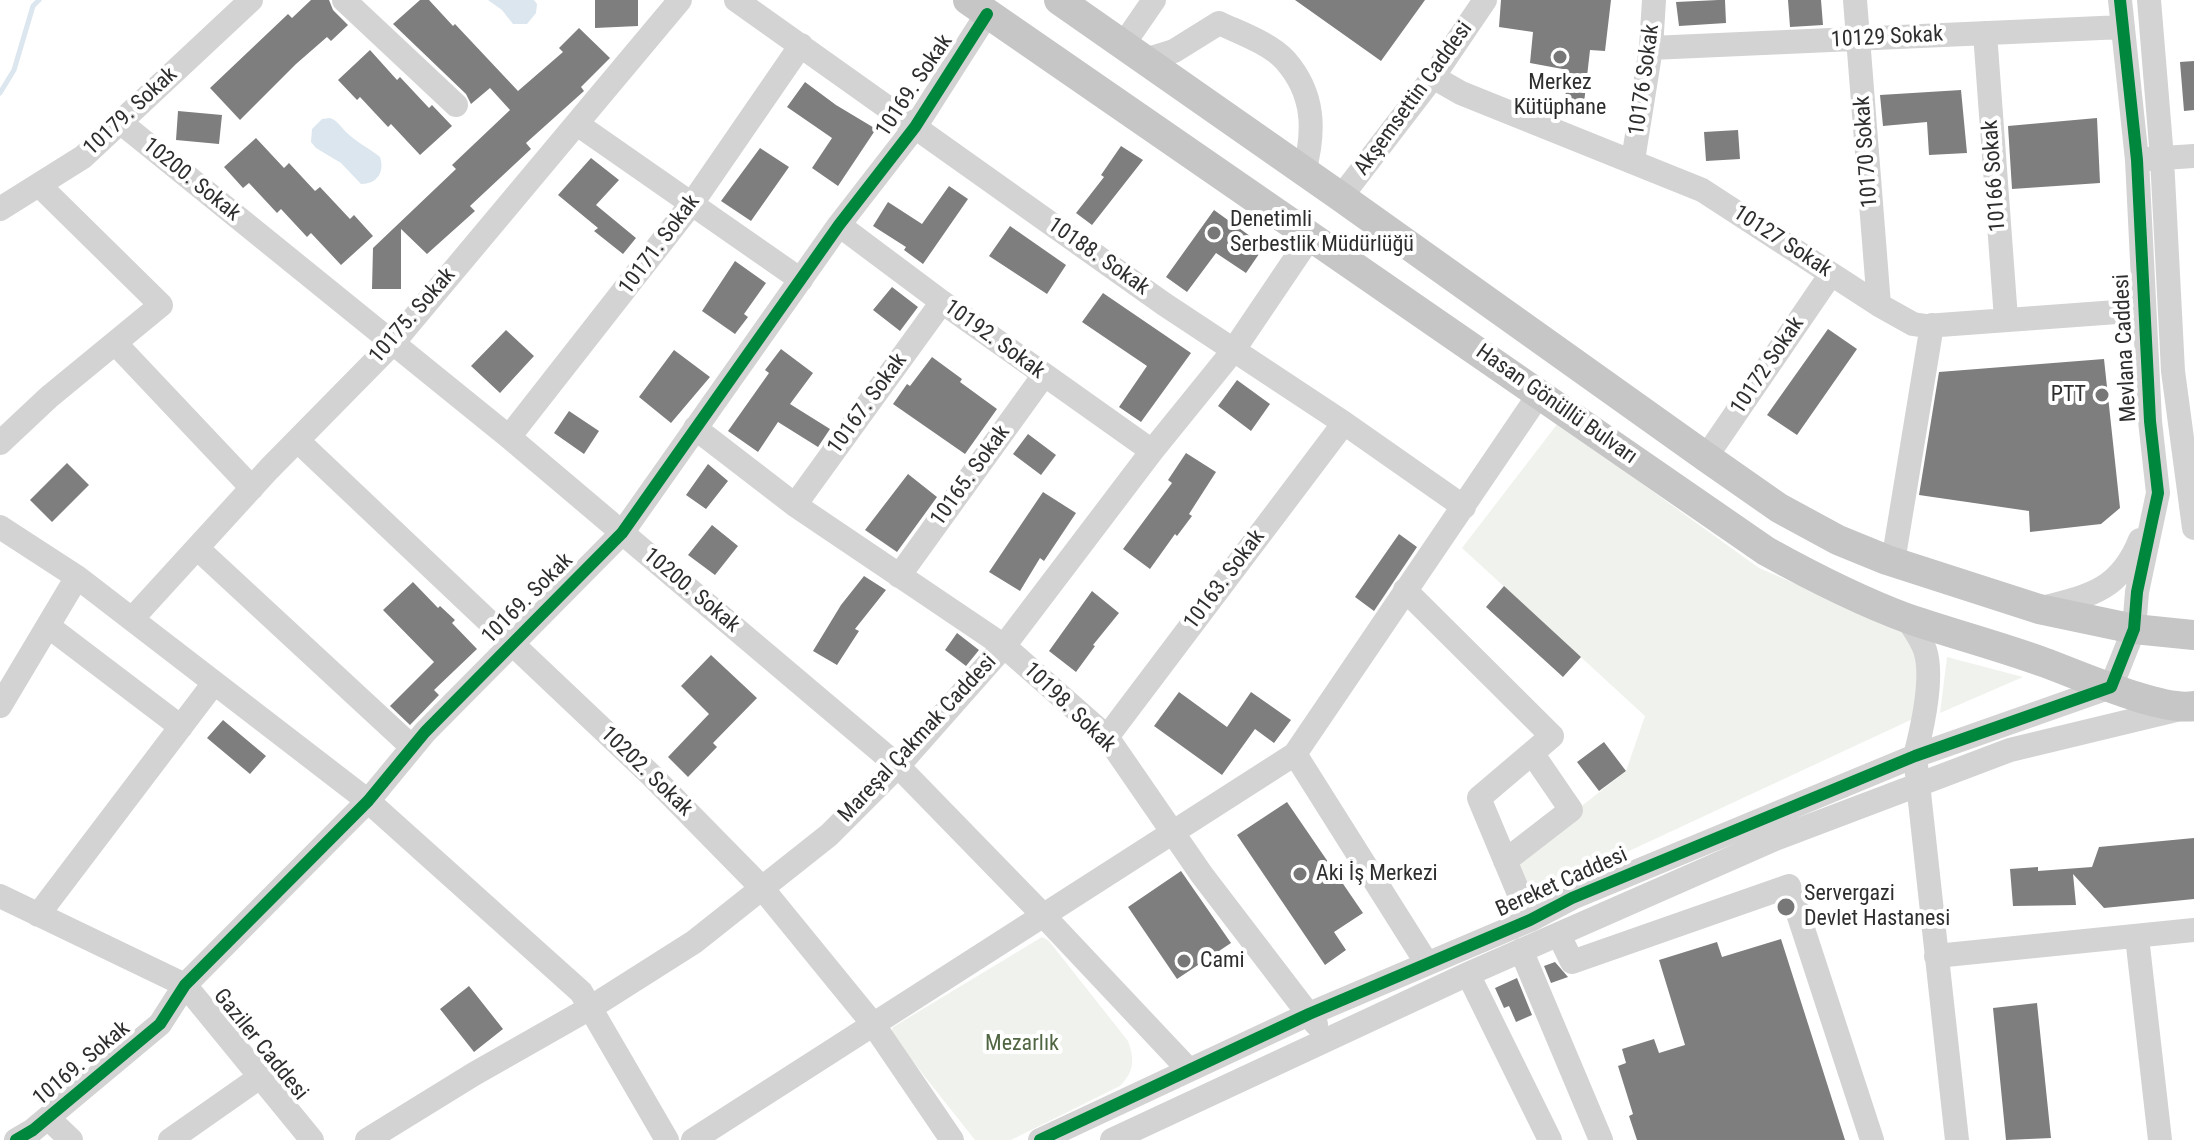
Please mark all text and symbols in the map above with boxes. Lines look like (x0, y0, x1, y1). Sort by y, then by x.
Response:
street label: Akşemsettin Caddesi (1349, 17, 1479, 181)
street label: 10129 Sokak (1830, 22, 1944, 54)
street label: 10176 Sokak (1624, 23, 1666, 137)
street label: 10169. Sokak (871, 30, 959, 142)
marker: Merkez Kütüphane (1551, 48, 1569, 66)
street label: 10179. Sokak (79, 62, 183, 162)
place label: Merkez Kütüphane (1514, 70, 1606, 122)
street label: 10170 Sokak (1850, 95, 1884, 209)
street label: 10166 Sokak (1978, 119, 2012, 233)
street label: 10200. Sokak (137, 133, 245, 227)
street label: 10171. Sokak (614, 190, 706, 300)
street label: 10127 Sokak (1728, 200, 1836, 284)
place label: Denetimli Serbestlik Müdürlüğü (1230, 207, 1414, 258)
street label: 10188. Sokak (1042, 212, 1154, 302)
marker: Denetimli Serbestlik Müdürlüğü (1205, 224, 1223, 242)
street label: 10175. Sokak (364, 263, 462, 369)
street label: Mevlana Caddesi (2109, 273, 2143, 423)
street label: 10192. Sokak (939, 295, 1049, 385)
street label: 10172 Sokak (1726, 312, 1810, 420)
street label: Hasan Gönüllü Bulvarı (1470, 339, 1642, 471)
street label: 10167. Sokak (823, 349, 913, 459)
place label: PTT (2051, 382, 2086, 408)
marker: PTT (2093, 386, 2111, 404)
street label: 10165. Sokak (926, 421, 1016, 531)
street label: 10163. Sokak (1179, 525, 1271, 635)
street label: 10200. Sokak (637, 543, 745, 639)
street label: 10169. Sokak (477, 548, 579, 650)
street label: Mareşal Çakmak Caddesi (833, 650, 1003, 828)
street label: 10198. Sokak (1017, 658, 1121, 758)
street label: 10202. Sokak (594, 722, 698, 822)
street label: Bereket Caddesi (1492, 842, 1632, 924)
place label: Aki İş Merkezi (1316, 861, 1438, 887)
marker: Aki İş Merkezi (1291, 865, 1309, 883)
place label: Servergazi Devlet Hastanesi (1804, 881, 1950, 932)
marker: Servergazi Devlet Hastanesi (1775, 896, 1797, 918)
place label: Cami (1200, 948, 1245, 974)
marker: Cami (1175, 952, 1193, 970)
street label: Gaziler Caddesi (207, 984, 313, 1106)
street label: 10169. Sokak (28, 1016, 136, 1112)
park label: Mezarlık (985, 1031, 1059, 1057)

